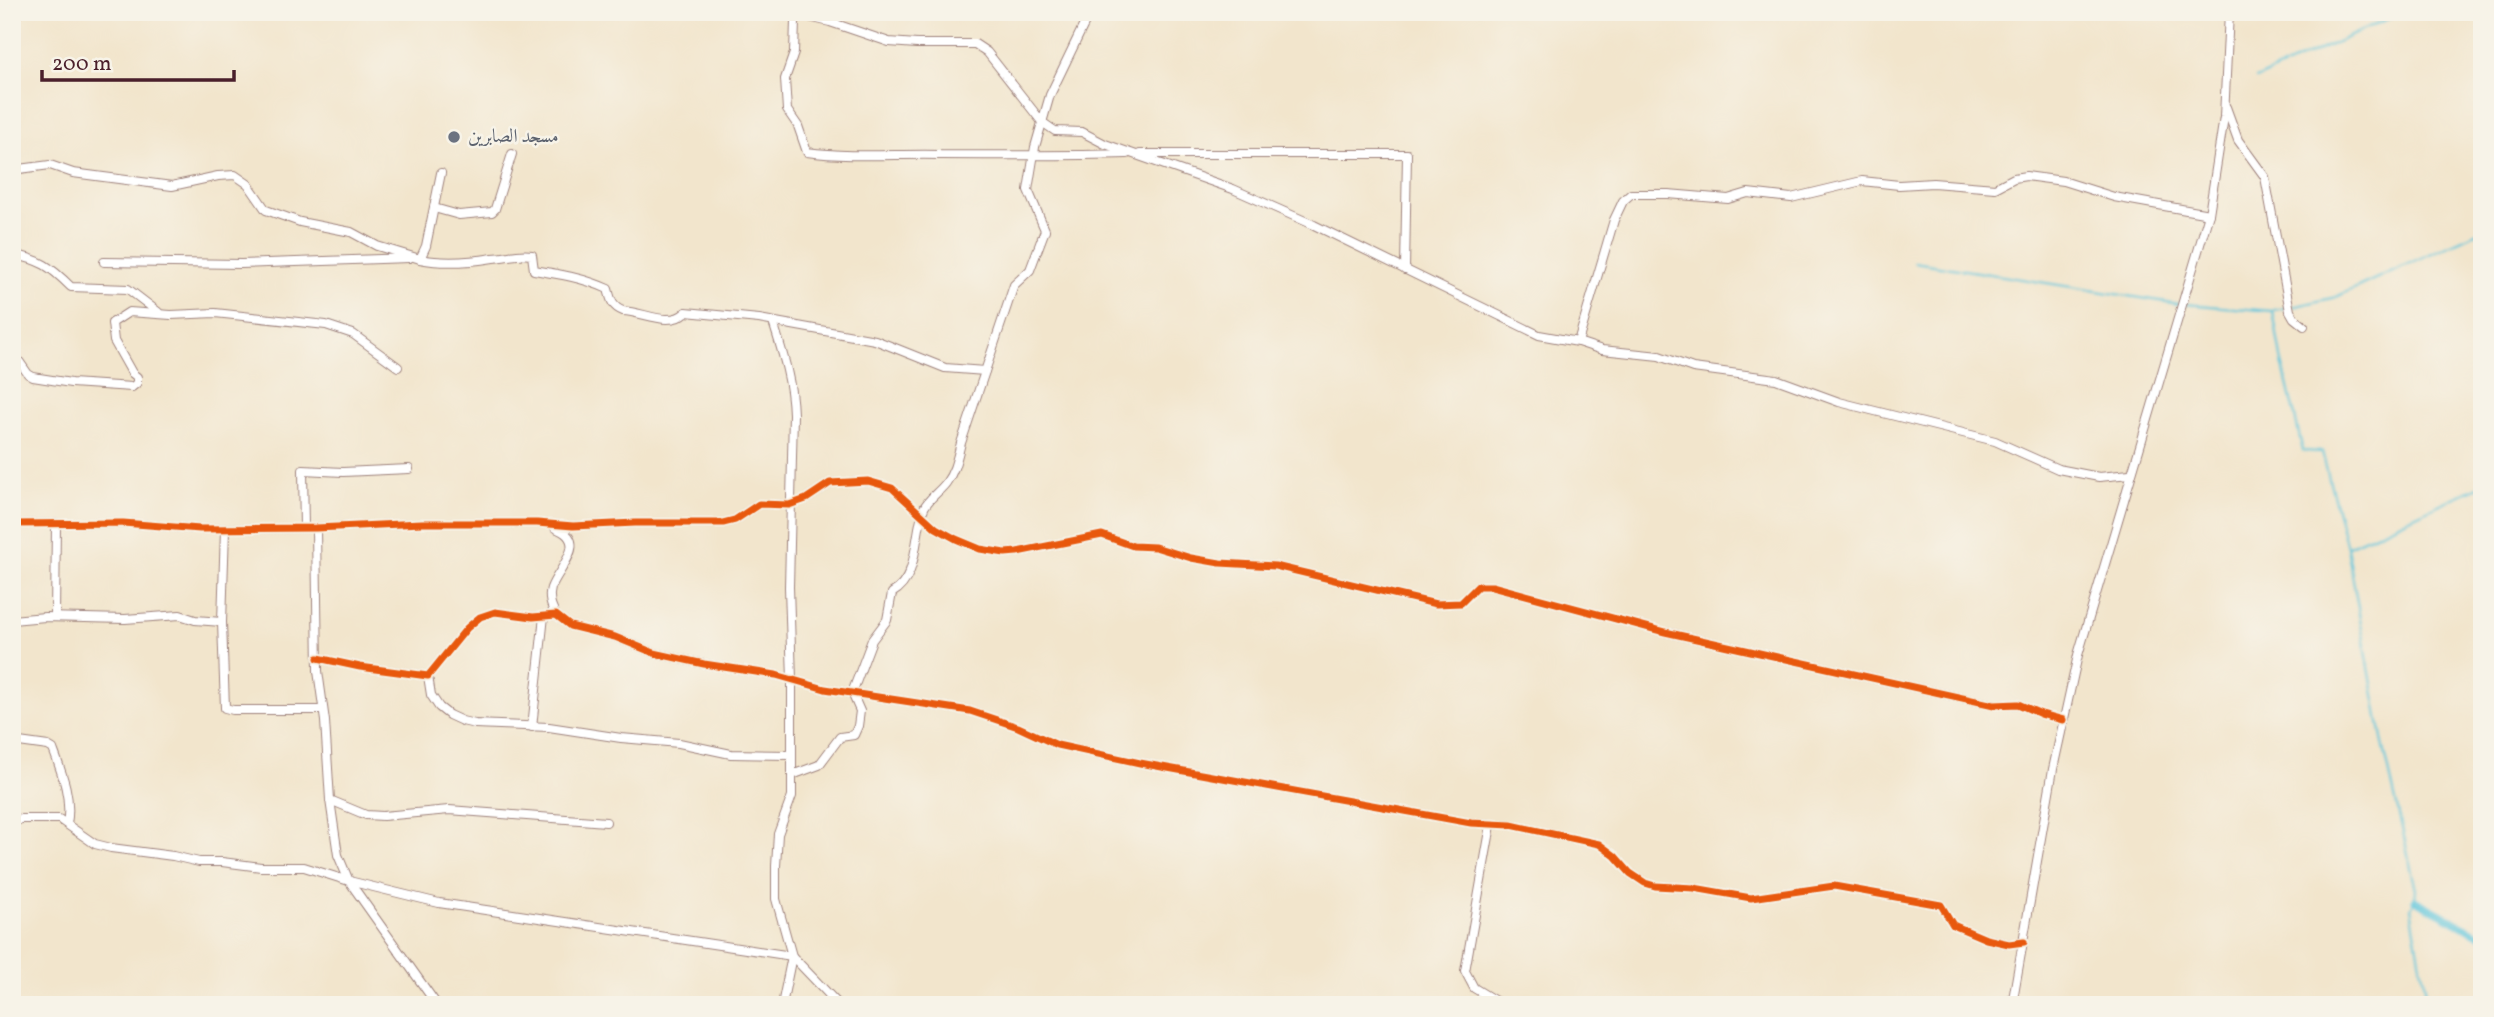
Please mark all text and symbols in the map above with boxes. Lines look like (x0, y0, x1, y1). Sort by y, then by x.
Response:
scale bar (42, 38, 234, 82)
text: 200 m (52, 50, 112, 79)
place label: مسجد الصابرين (468, 124, 559, 150)
marker: مسجد الصابرين (446, 129, 462, 145)

